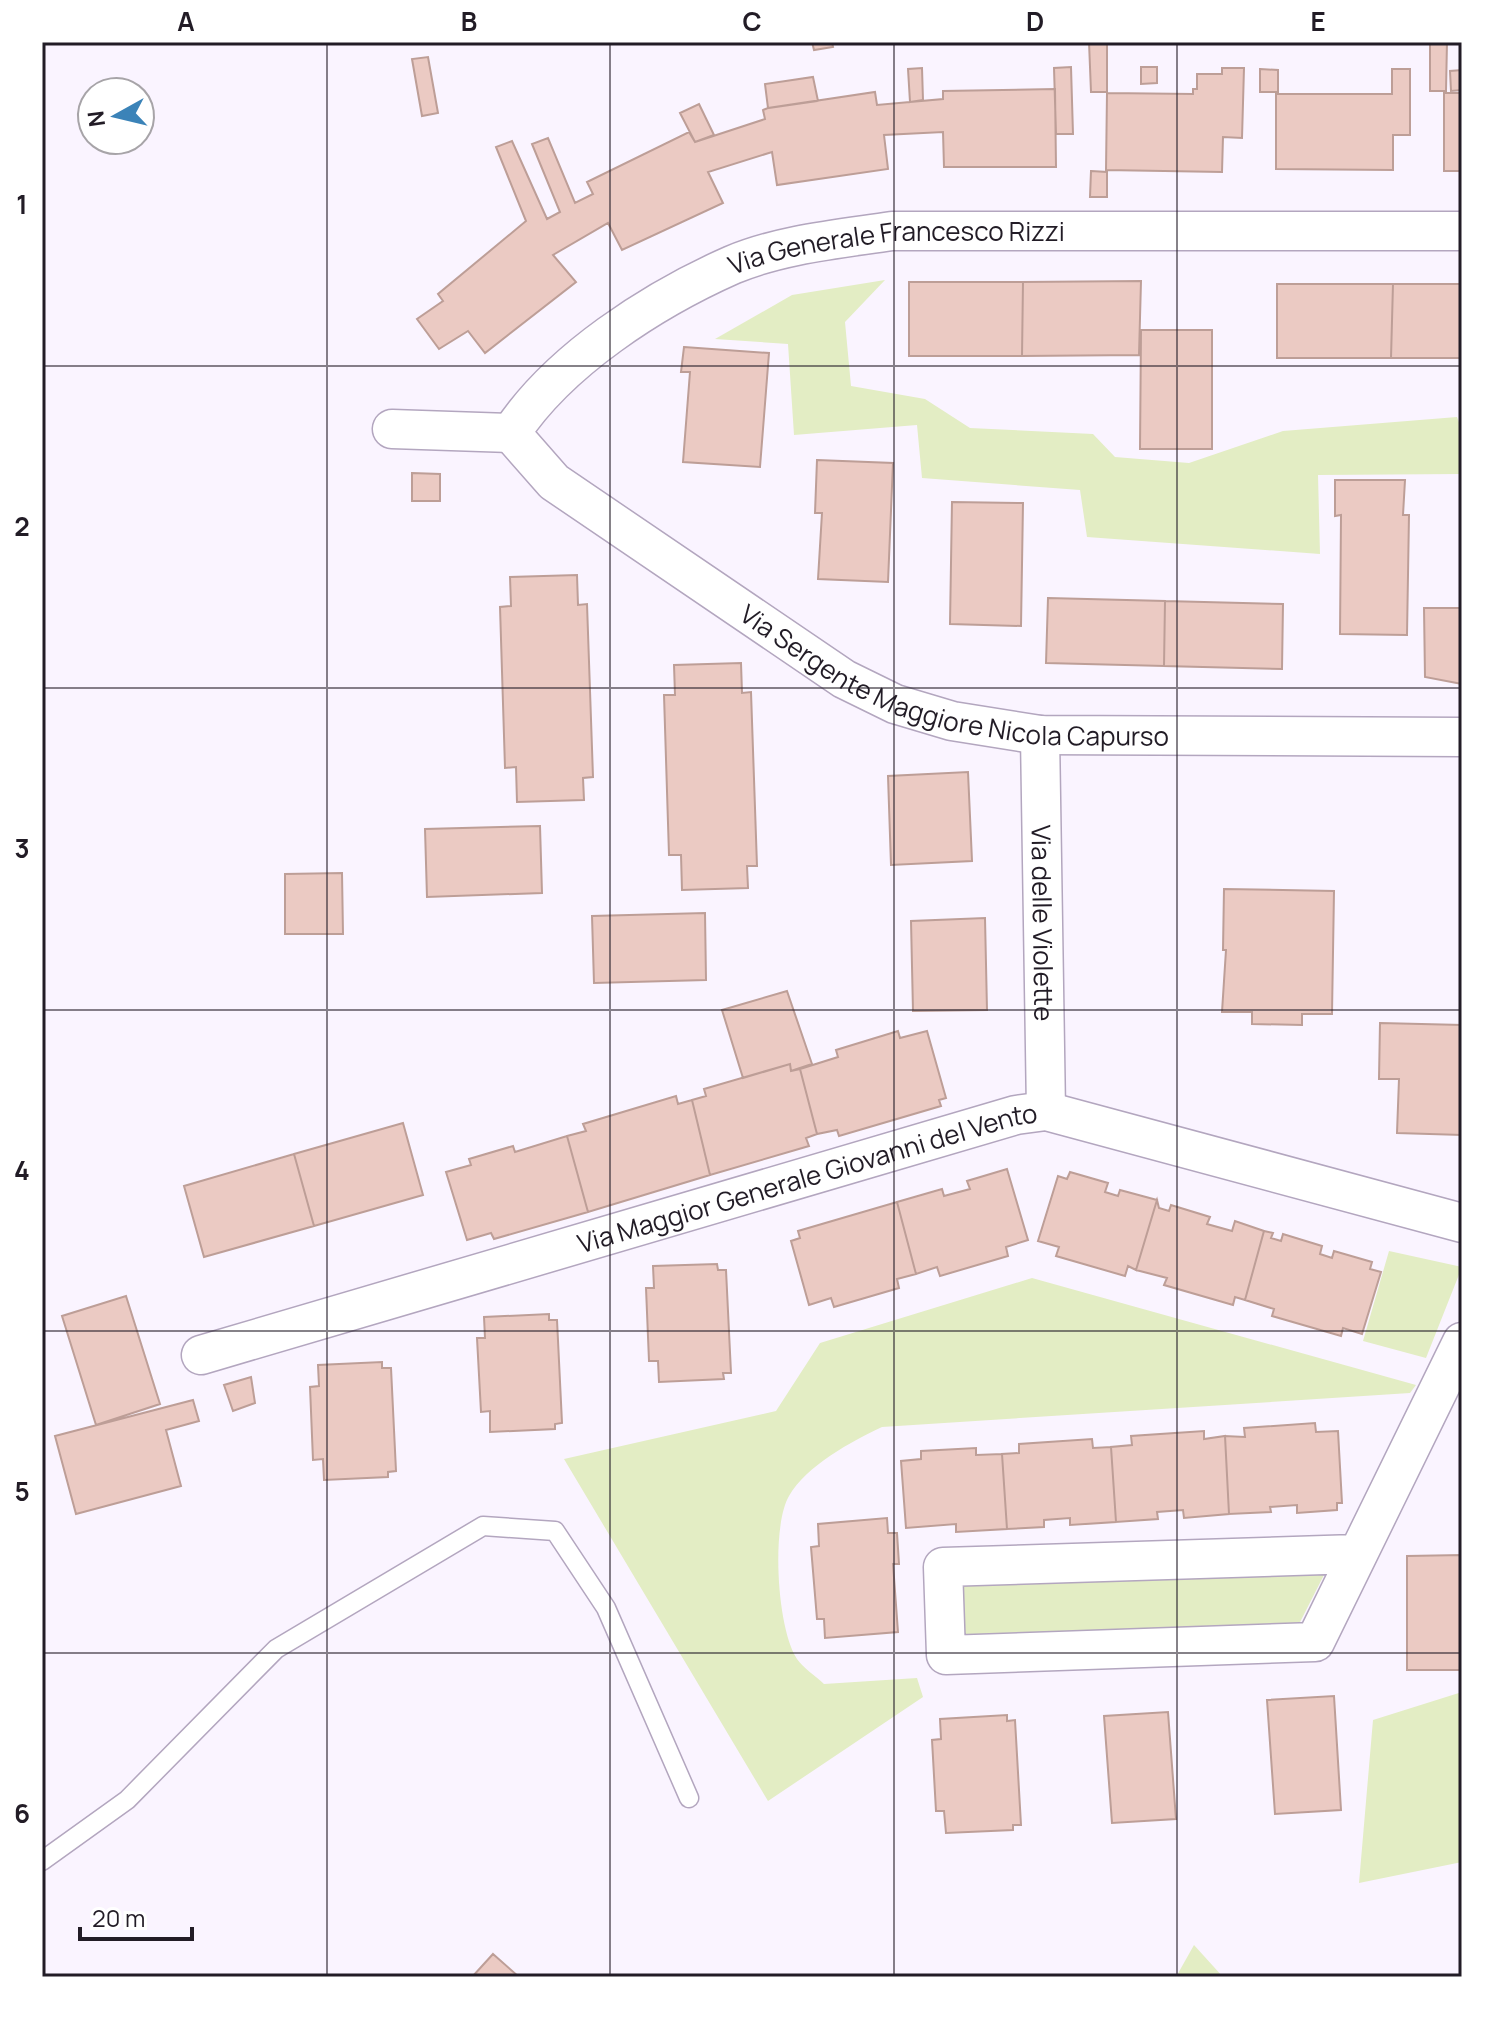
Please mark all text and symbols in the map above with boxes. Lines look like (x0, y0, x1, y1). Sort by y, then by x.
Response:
text: A (177, 3, 195, 39)
text: B (461, 3, 477, 39)
text: C (742, 3, 762, 39)
text: D (1026, 3, 1044, 39)
text: E (1310, 3, 1326, 39)
north arrow (76, 76, 156, 156)
text: N (80, 109, 112, 129)
text: 1 (16, 186, 28, 222)
street label: Via Generale Francesco Rizzi (723, 213, 1065, 283)
text: 2 (14, 508, 30, 544)
street label: Via Sergente Maggiore Nicola Capurso (733, 596, 1169, 754)
street label: Via delle Violette (1023, 824, 1063, 1021)
text: 3 (14, 830, 30, 866)
street label: Via Maggior Generale Giovanni del Vento (573, 1094, 1039, 1261)
text: 4 (14, 1152, 30, 1188)
text: 5 (14, 1473, 30, 1509)
text: 6 (14, 1795, 30, 1831)
scale bar (80, 1891, 192, 1941)
text: 20 m (92, 1901, 145, 1934)

